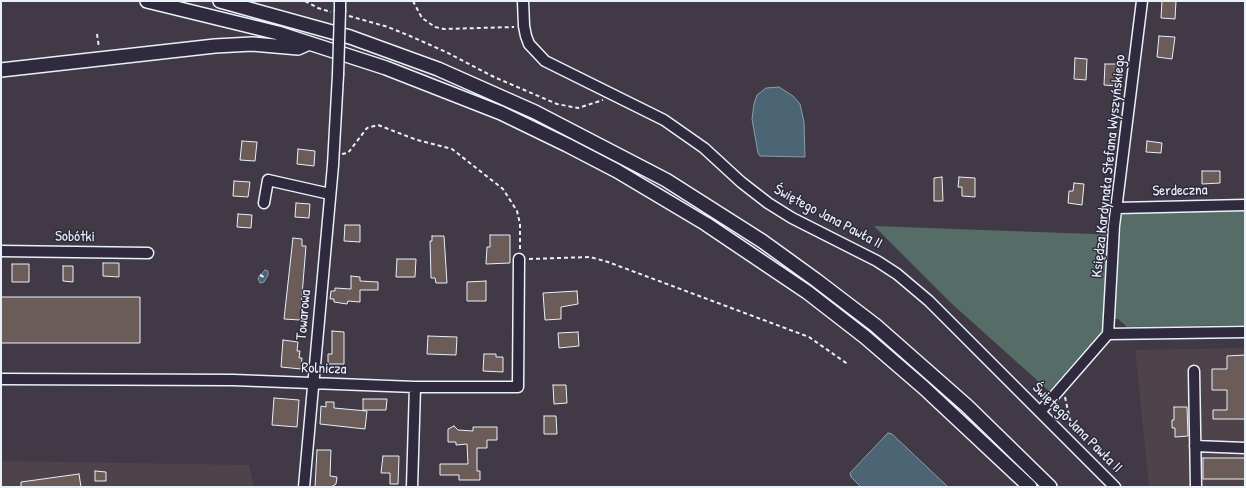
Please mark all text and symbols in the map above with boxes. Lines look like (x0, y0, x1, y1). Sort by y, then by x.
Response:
street label: Księdza Kardynała Stefana Wyszyńskiego (1088, 54, 1130, 278)
street label: Świętego Jana Pawła II (771, 181, 885, 253)
street label: Serdeczna (1152, 182, 1208, 200)
street label: Sobótki (55, 228, 95, 246)
street label: Towarowa (293, 289, 315, 341)
street label: Rolnicza (301, 359, 347, 379)
street label: Świętego Jana Pawła II (1028, 379, 1126, 477)

